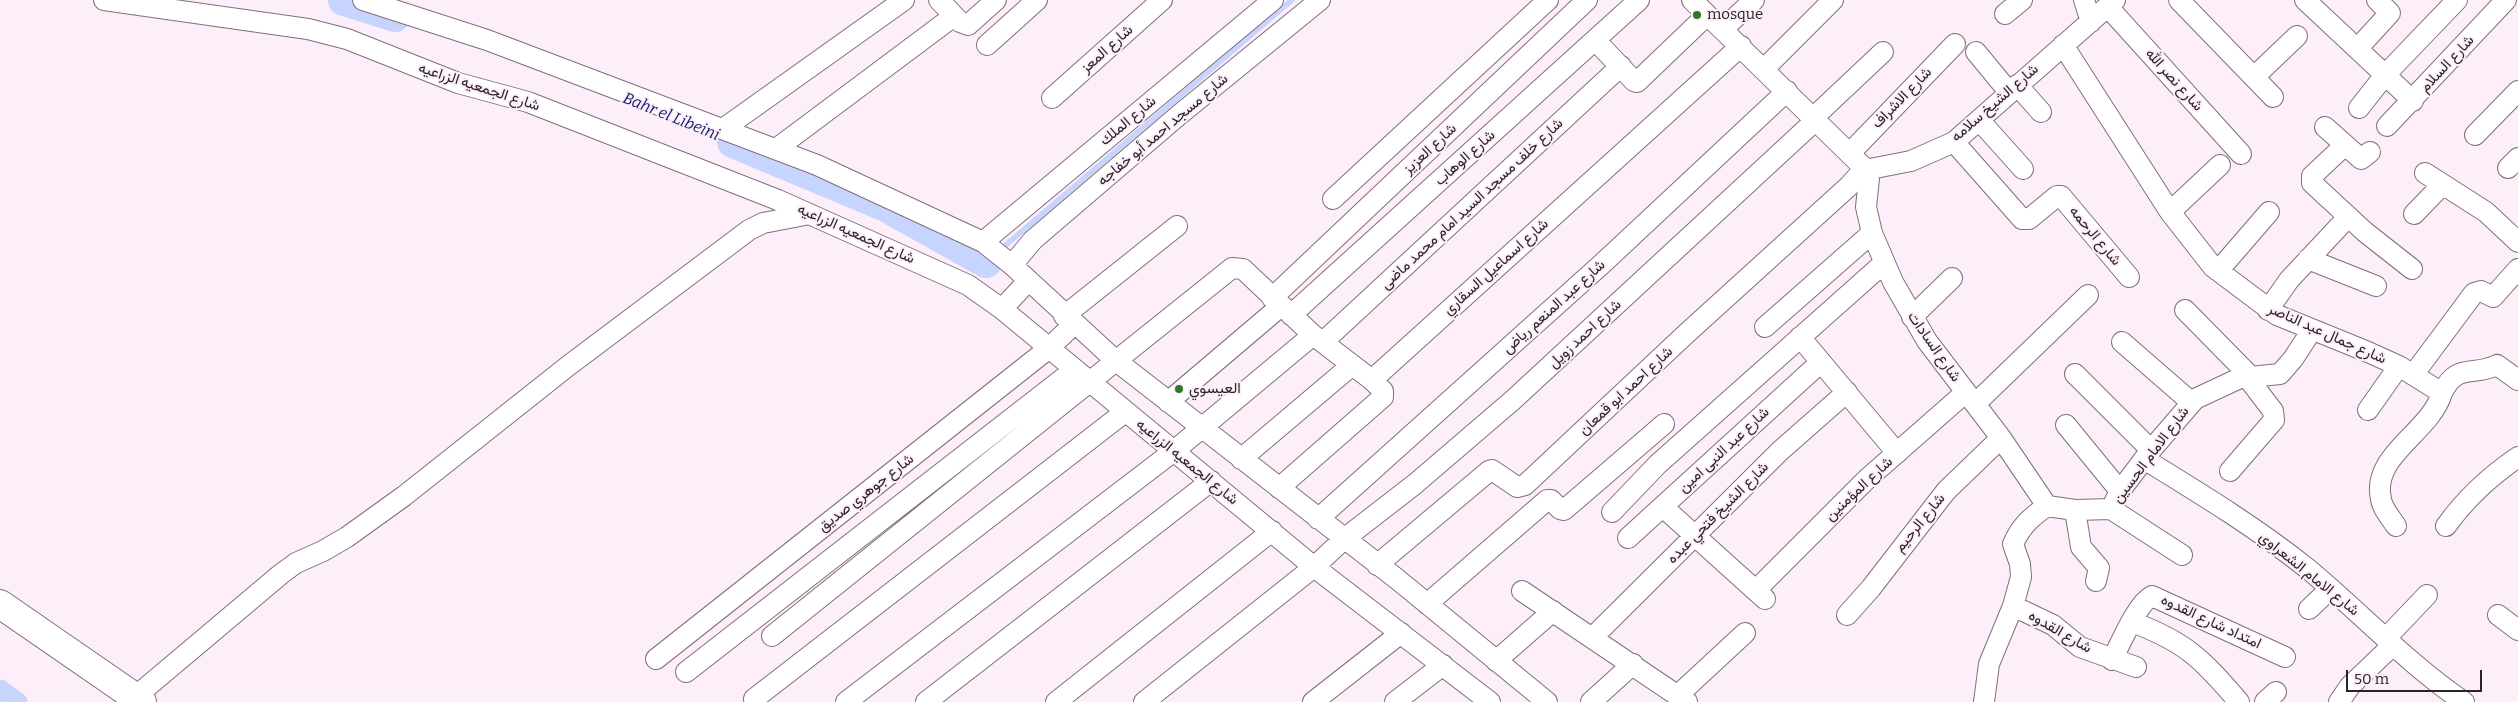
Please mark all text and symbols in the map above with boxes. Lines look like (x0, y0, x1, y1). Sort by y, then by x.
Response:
place label: mosque (1707, 6, 1763, 24)
marker: mosque (1691, 9, 1703, 21)
street label: شارع المعز (1077, 21, 1137, 77)
street label: شارع السلام (2416, 32, 2478, 96)
street label: شارع نصر الله (2141, 45, 2207, 115)
street label: شارع الجمعيه الزراعيه (416, 59, 542, 115)
street label: شارع الشيخ سلامه (1948, 60, 2042, 146)
street label: شارع الاشراف (1868, 64, 1936, 132)
street label: شارع مسجد احمد أبو خفاجه (1094, 70, 1232, 190)
water label: Bahr el Libeini (620, 89, 722, 145)
street label: شارع الملك (1096, 92, 1160, 150)
street label: شارع خلف مسجد السيد امام محمد ماضى (1377, 115, 1567, 293)
street label: شارع العزيز (1400, 120, 1460, 178)
street label: شارع الوهاب (1431, 126, 1499, 190)
street label: شارع الجمعيه الزراعيه (795, 200, 917, 268)
street label: شارع الرحمه (2065, 203, 2125, 269)
street label: شارع اسماعيل السقاري (1440, 215, 1552, 319)
street label: شارع عبد المنعم رياض (1499, 256, 1609, 358)
street label: شارع احمد زويل (1545, 296, 1625, 372)
street label: شارع جمال عبد الناصر (2265, 300, 2389, 368)
street label: شارع السادات (1903, 309, 1965, 385)
street label: شارع احمد ابو قمعان (1575, 343, 1677, 439)
place label: العيسوي (1189, 380, 1241, 398)
marker: العيسوي (1173, 383, 1185, 395)
street label: شارع عبد النبى امين (1675, 403, 1773, 497)
street label: شارع الامام الحسين (2109, 403, 2193, 507)
street label: شارع الجمعيه الزراعيه (1132, 415, 1242, 509)
street label: شارع جوهري صديق (815, 450, 917, 536)
street label: شارع المؤمنين (1821, 453, 1897, 525)
street label: شارع الشيخ فتحي عبده (1663, 458, 1773, 568)
street label: شارع الرحيم (1891, 490, 1949, 556)
street label: شارع الامام الشعراوي (2255, 528, 2363, 620)
street label: امتداد شارع القدوه (2158, 591, 2264, 653)
street label: شارع القدوه (2025, 607, 2095, 657)
scale bar (2348, 660, 2484, 692)
text: 50 m (2354, 670, 2389, 688)

